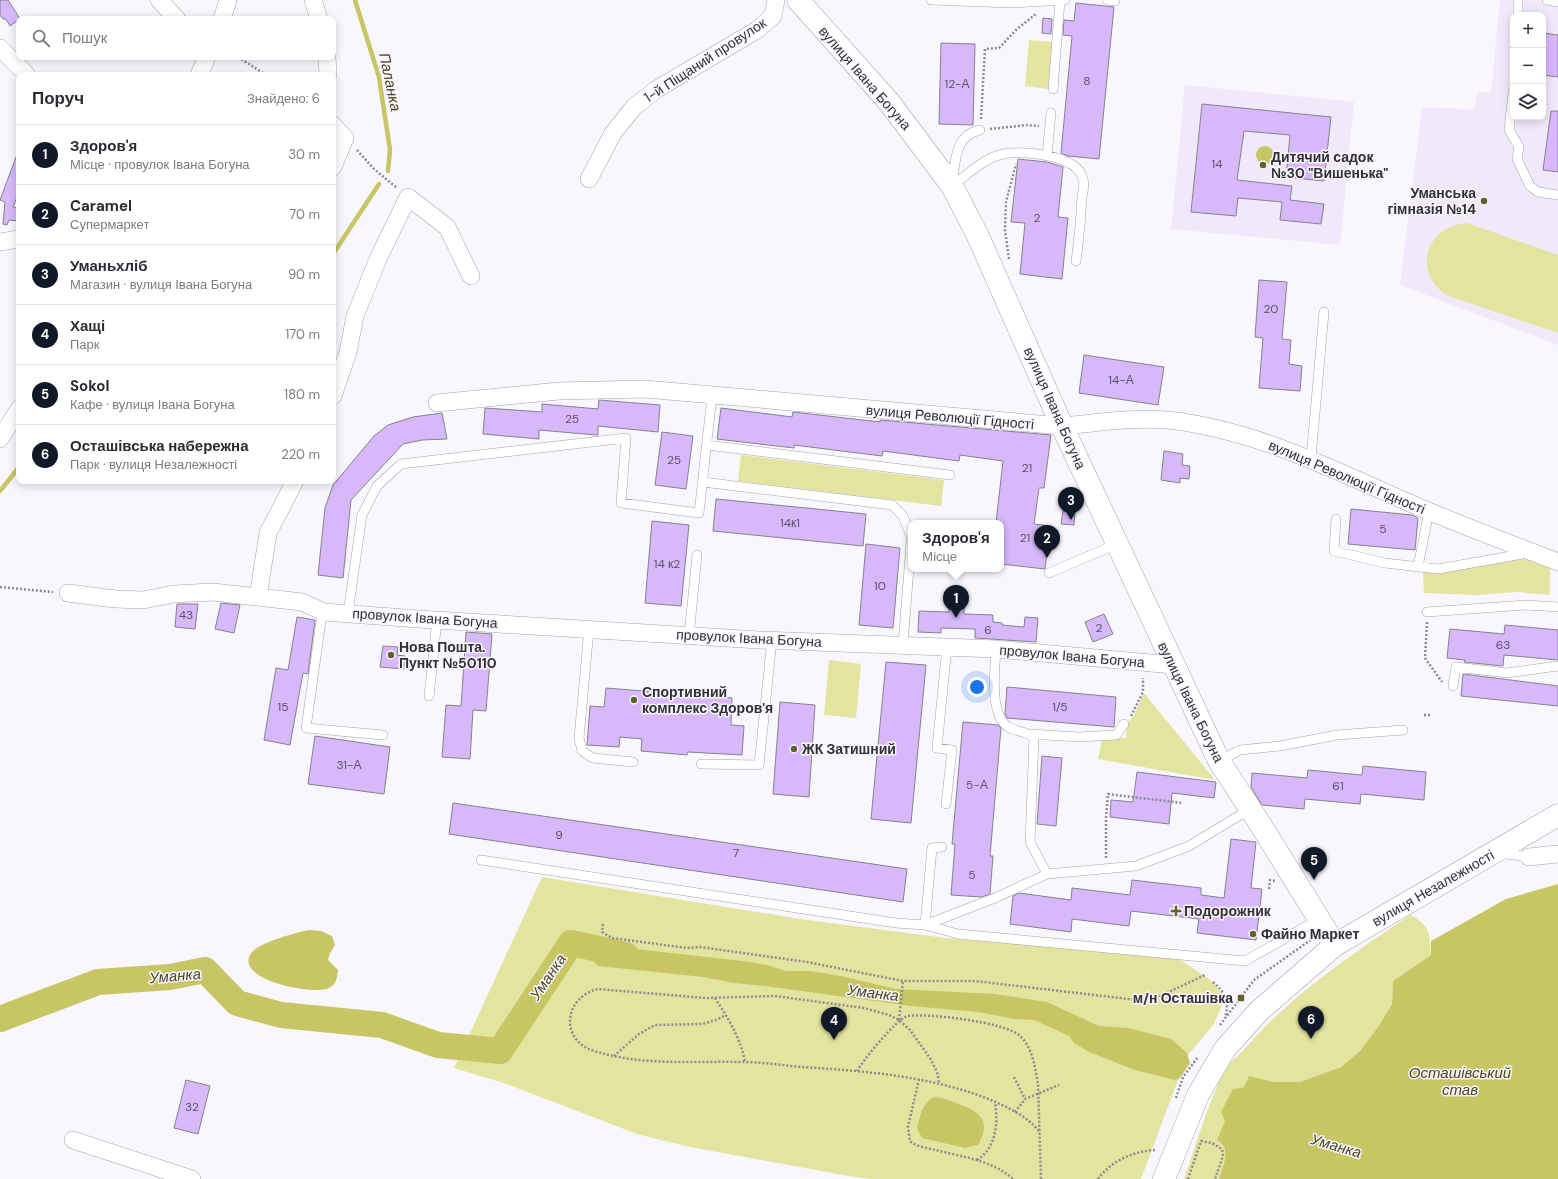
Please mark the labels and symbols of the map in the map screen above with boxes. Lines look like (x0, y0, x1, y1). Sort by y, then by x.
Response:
street label: 1-й Піщаний провулок (640, 13, 770, 106)
street label: вулиця Івана Богуна (815, 22, 915, 134)
water label: Паланка (374, 51, 406, 113)
house number: 8 (1083, 73, 1091, 89)
house number: 12-А (944, 76, 970, 92)
place label: Дитячий садок №30 "Вишенька" (1271, 148, 1389, 182)
house number: 14 (1211, 156, 1223, 172)
marker: Дитячий садок №30 "Вишенька" (1258, 160, 1268, 170)
place label: Уманська гімназія №14 (1387, 184, 1476, 218)
marker: Уманська гімназія №14 (1479, 196, 1489, 206)
house number: 2 (1034, 210, 1041, 226)
house number: 20 (1263, 301, 1279, 317)
street label: вулиця Івана Богуна (1020, 344, 1090, 472)
house number: 14-А (1108, 372, 1134, 388)
street label: вулиця Революції Гідності (865, 401, 1035, 433)
house number: 25 (565, 411, 579, 427)
street label: вулиця Революції Гідності (1266, 436, 1428, 518)
house number: 25 (667, 452, 681, 468)
house number: 21 (1022, 460, 1032, 476)
pin: 3 (1058, 487, 1084, 520)
house number: 14к1 (780, 515, 800, 531)
house number: 5 (1379, 521, 1387, 537)
pin: 2 (1034, 525, 1060, 558)
house number: 21 (1020, 530, 1030, 546)
house number: 14 к2 (654, 556, 680, 572)
house number: 10 (874, 578, 886, 594)
pin: 1 (943, 585, 969, 618)
street label: провулок Івана Богуна (352, 604, 499, 632)
house number: 43 (179, 607, 193, 623)
house number: 2 (1096, 620, 1103, 636)
house number: 6 (984, 622, 992, 638)
street label: провулок Івана Богуна (676, 625, 822, 651)
house number: 63 (1496, 637, 1510, 653)
place label: Нова Пошта. Пункт №50110 (399, 638, 497, 672)
street label: вулиця Івана Богуна (1154, 639, 1228, 765)
street label: провулок Івана Богуна (999, 641, 1146, 671)
marker: Нова Пошта. Пункт №50110 (386, 650, 396, 660)
your location (967, 677, 987, 697)
place label: Спортивний комплекс Здоров'я (642, 683, 773, 717)
marker: Спортивний комплекс Здоров'я (629, 695, 639, 705)
house number: 15 (277, 699, 289, 715)
house number: 1/5 (1052, 699, 1068, 715)
place label: ЖК Затишний (801, 740, 896, 758)
marker: ЖК Затишний (789, 744, 799, 754)
house number: 31-А (336, 757, 362, 773)
house number: 5-А (966, 777, 988, 793)
house number: 61 (1332, 778, 1344, 794)
house number: 9 (555, 827, 563, 843)
house number: 7 (733, 845, 739, 861)
street label: вулиця Незалежності (1369, 846, 1497, 930)
pin: 5 (1301, 847, 1327, 880)
house number: 5 (968, 867, 976, 883)
place label: Подорожник (1184, 902, 1272, 920)
marker: Подорожник (1171, 906, 1181, 916)
place label: Файно Маркет (1261, 925, 1359, 943)
marker: Файно Маркет (1248, 929, 1258, 939)
water label: Уманка (525, 950, 571, 1005)
water label: Уманка (147, 964, 202, 988)
water label: Уманка (845, 980, 900, 1006)
place label: м/н Осташівка (1133, 989, 1233, 1007)
marker: м/н Осташівка (1236, 993, 1246, 1003)
pin: 6 (1298, 1006, 1324, 1039)
pin: 4 (821, 1007, 847, 1040)
water label: Осташівський став (1409, 1063, 1512, 1100)
house number: 32 (185, 1099, 199, 1115)
water label: Уманка (1307, 1129, 1364, 1163)

